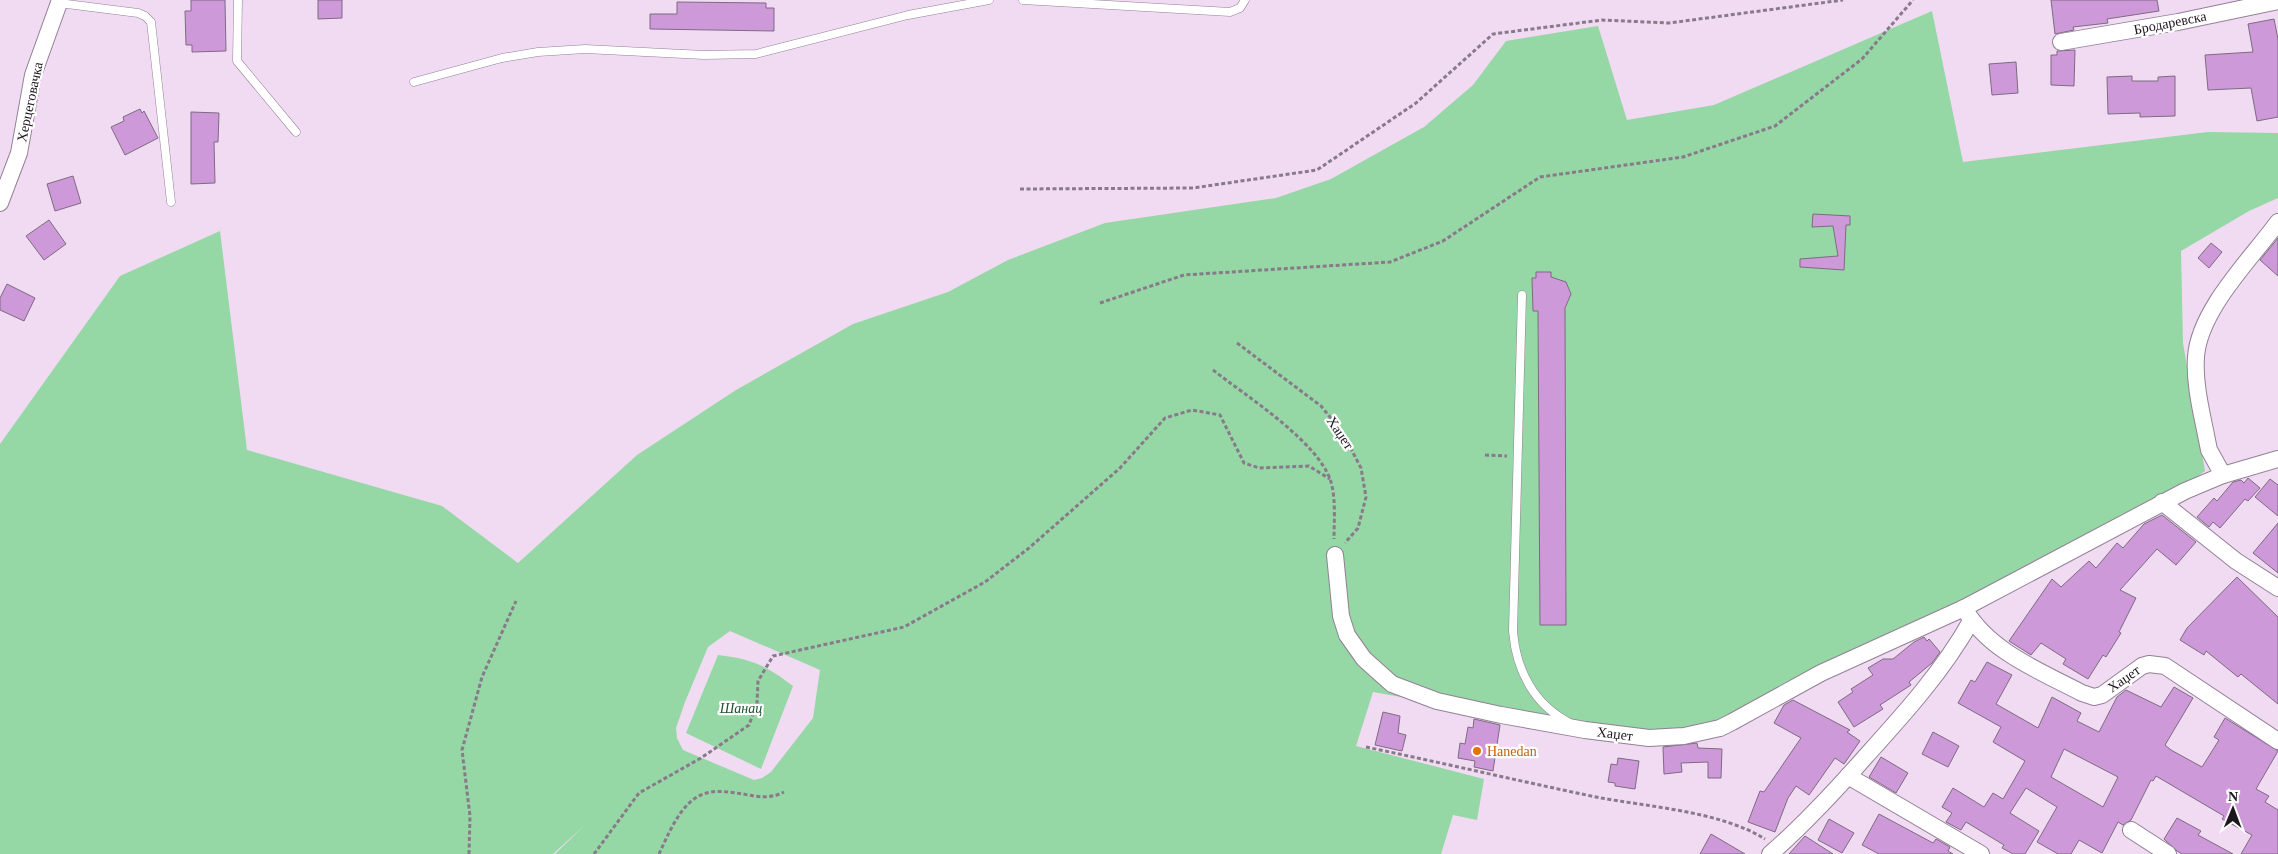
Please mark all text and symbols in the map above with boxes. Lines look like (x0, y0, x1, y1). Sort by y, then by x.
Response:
street label: Бродаревска (2132, 8, 2208, 37)
street label: Херцеговачка (14, 60, 46, 143)
street label: Хаџет (1324, 414, 1356, 452)
street label: Хаџет (2105, 662, 2143, 696)
park label: Шанац (719, 701, 762, 716)
street label: Хаџет (1596, 724, 1634, 744)
place label: Hanedan (1487, 744, 1537, 759)
marker: Hanedan (1471, 745, 1483, 757)
north arrow (2208, 784, 2258, 834)
text: N (2228, 789, 2238, 804)

